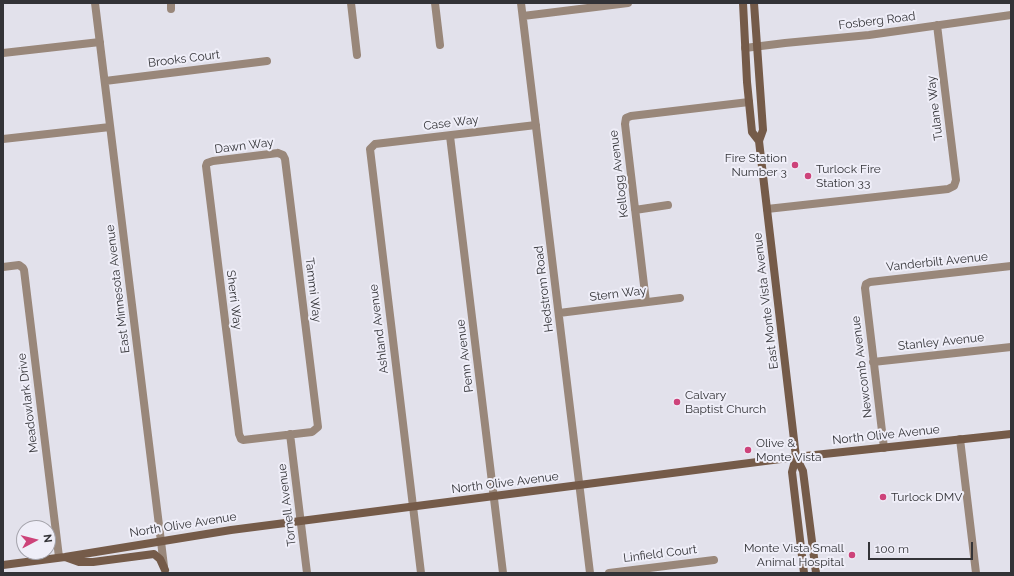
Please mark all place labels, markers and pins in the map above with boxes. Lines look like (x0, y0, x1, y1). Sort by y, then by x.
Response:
place label: Fire Station Number 3 (725, 151, 787, 179)
marker: Fire Station Number 3 (790, 160, 800, 170)
place label: Turlock Fire Station 33 (816, 162, 881, 190)
marker: Turlock Fire Station 33 (803, 171, 813, 181)
place label: Calvary Baptist Church (685, 388, 766, 416)
marker: Calvary Baptist Church (672, 397, 682, 407)
place label: Olive & Monte Vista (756, 436, 822, 464)
marker: Olive & Monte Vista (743, 445, 753, 455)
place label: Turlock DMV (891, 490, 962, 504)
marker: Turlock DMV (878, 492, 888, 502)
place label: Monte Vista Small Animal Hospital (744, 541, 844, 569)
marker: Monte Vista Small Animal Hospital (847, 550, 857, 560)

